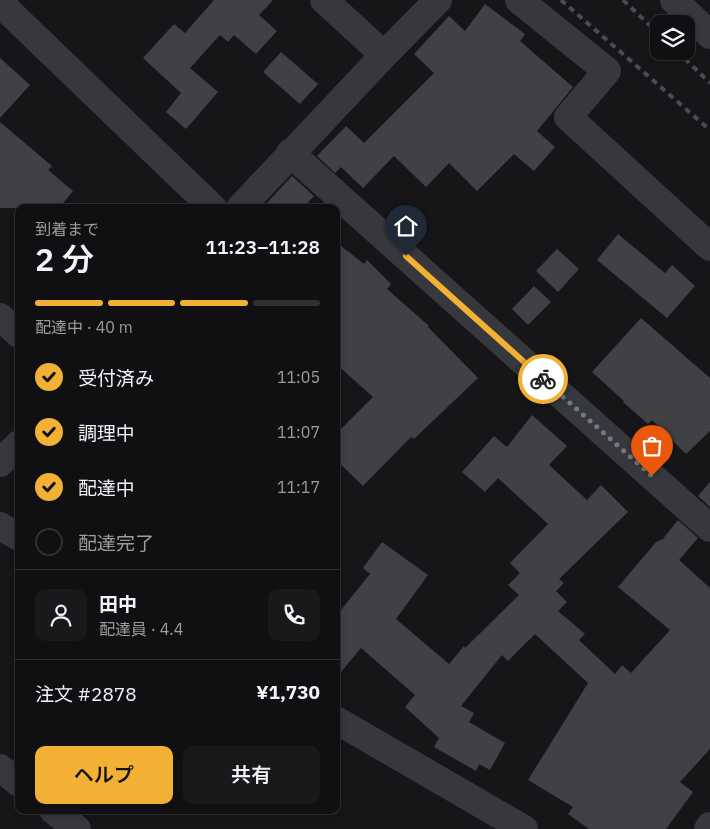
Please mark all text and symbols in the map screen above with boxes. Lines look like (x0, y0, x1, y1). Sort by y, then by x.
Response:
map controls (650, 15, 695, 60)
button: layers (650, 15, 695, 60)
pin (385, 205, 427, 256)
icon: home (392, 212, 420, 240)
text: 到着まで (35, 219, 99, 239)
text: 11:23–11:28 (206, 235, 320, 259)
text: 2 分 (35, 238, 94, 280)
text: 配達中 · 40 m (35, 317, 133, 337)
courier (518, 354, 568, 404)
icon: check (35, 363, 63, 391)
icon: bike (529, 365, 557, 393)
text: 受付済み (78, 366, 154, 390)
text: 11:05 (277, 367, 320, 387)
icon: check (35, 418, 63, 446)
text: 調理中 (78, 421, 135, 445)
text: 11:07 (277, 422, 320, 442)
pin (631, 425, 673, 476)
icon: bag (638, 432, 666, 460)
icon: check (35, 473, 63, 501)
text: 配達中 (78, 476, 135, 500)
text: 11:17 (277, 477, 320, 497)
text: 配達完了 (78, 531, 154, 555)
button: person (35, 589, 87, 641)
button: phone (268, 589, 320, 641)
text: 田中 (99, 592, 137, 616)
text: 配達員 · 4.4 (99, 619, 183, 639)
text: ¥1,730 (256, 680, 320, 704)
text: 注文 #2878 (35, 682, 137, 706)
button: ヘルプ (35, 746, 173, 804)
button: 共有 (183, 746, 320, 804)

